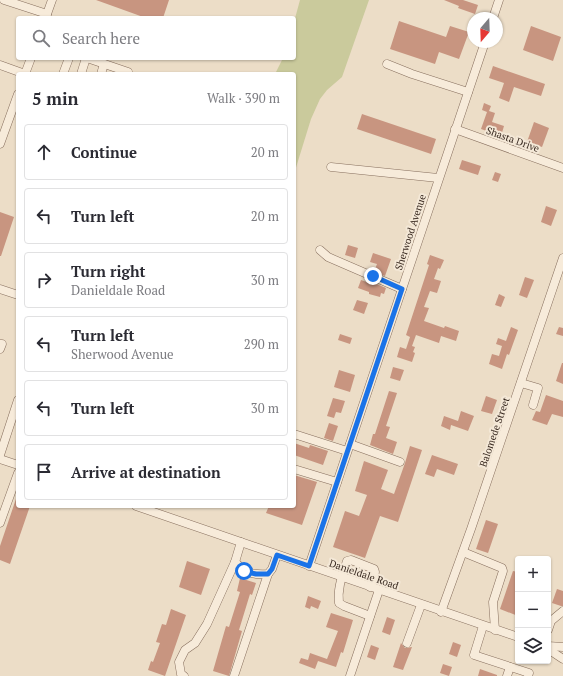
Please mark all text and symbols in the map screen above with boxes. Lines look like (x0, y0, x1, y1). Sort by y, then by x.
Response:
north arrow (467, 12, 503, 48)
search box (16, 16, 296, 60)
icon: search (30, 27, 52, 49)
text: Search here (62, 28, 140, 48)
text: 5 min (32, 87, 79, 110)
text: Walk · 390 m (207, 89, 280, 107)
street label: Shasta Drive (484, 124, 541, 155)
icon: ahead (33, 141, 55, 163)
text: Continue (71, 142, 137, 162)
text: 20 m (251, 143, 279, 161)
street label: Sherwood Avenue (392, 193, 429, 272)
icon: left (33, 205, 55, 227)
text: Turn left (71, 206, 135, 226)
text: 20 m (251, 207, 279, 225)
text: Turn right (71, 261, 146, 281)
route end (364, 267, 382, 285)
icon: right (33, 269, 55, 291)
text: 30 m (251, 271, 279, 289)
text: Danieldale Road (71, 281, 165, 299)
text: Turn left (71, 325, 135, 345)
icon: left (33, 333, 55, 355)
text: 290 m (244, 335, 279, 353)
text: Sherwood Avenue (71, 345, 174, 363)
street label: Balomede Street (476, 395, 513, 469)
icon: left (33, 397, 55, 419)
text: Turn left (71, 398, 135, 418)
text: 30 m (251, 399, 279, 417)
icon: arrive (33, 461, 55, 483)
text: Arrive at destination (71, 462, 221, 482)
map controls (515, 556, 551, 664)
button: + (515, 556, 551, 592)
street label: Danieldale Road (327, 557, 401, 593)
route start (235, 562, 253, 580)
button: − (515, 592, 551, 628)
button: layers (515, 628, 551, 664)

